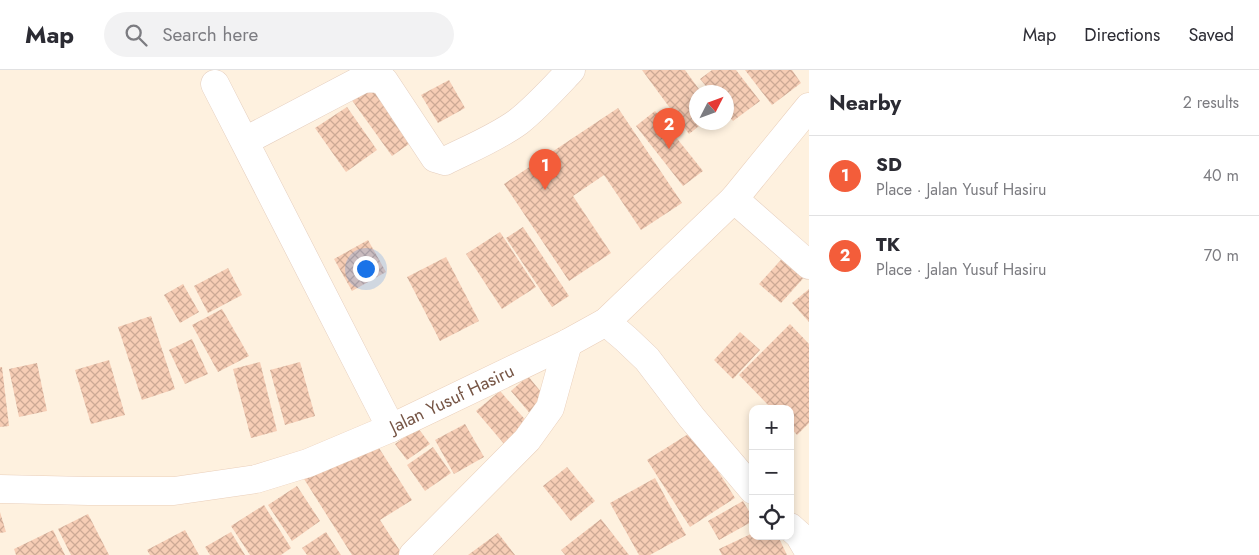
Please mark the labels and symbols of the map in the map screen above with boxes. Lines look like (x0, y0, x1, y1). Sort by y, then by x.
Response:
north arrow (689, 85, 734, 130)
pin: 2 (653, 108, 685, 149)
pin: 1 (529, 149, 561, 190)
your location (353, 256, 379, 282)
street label: Jalan Yusuf Hasiru (384, 358, 519, 441)

